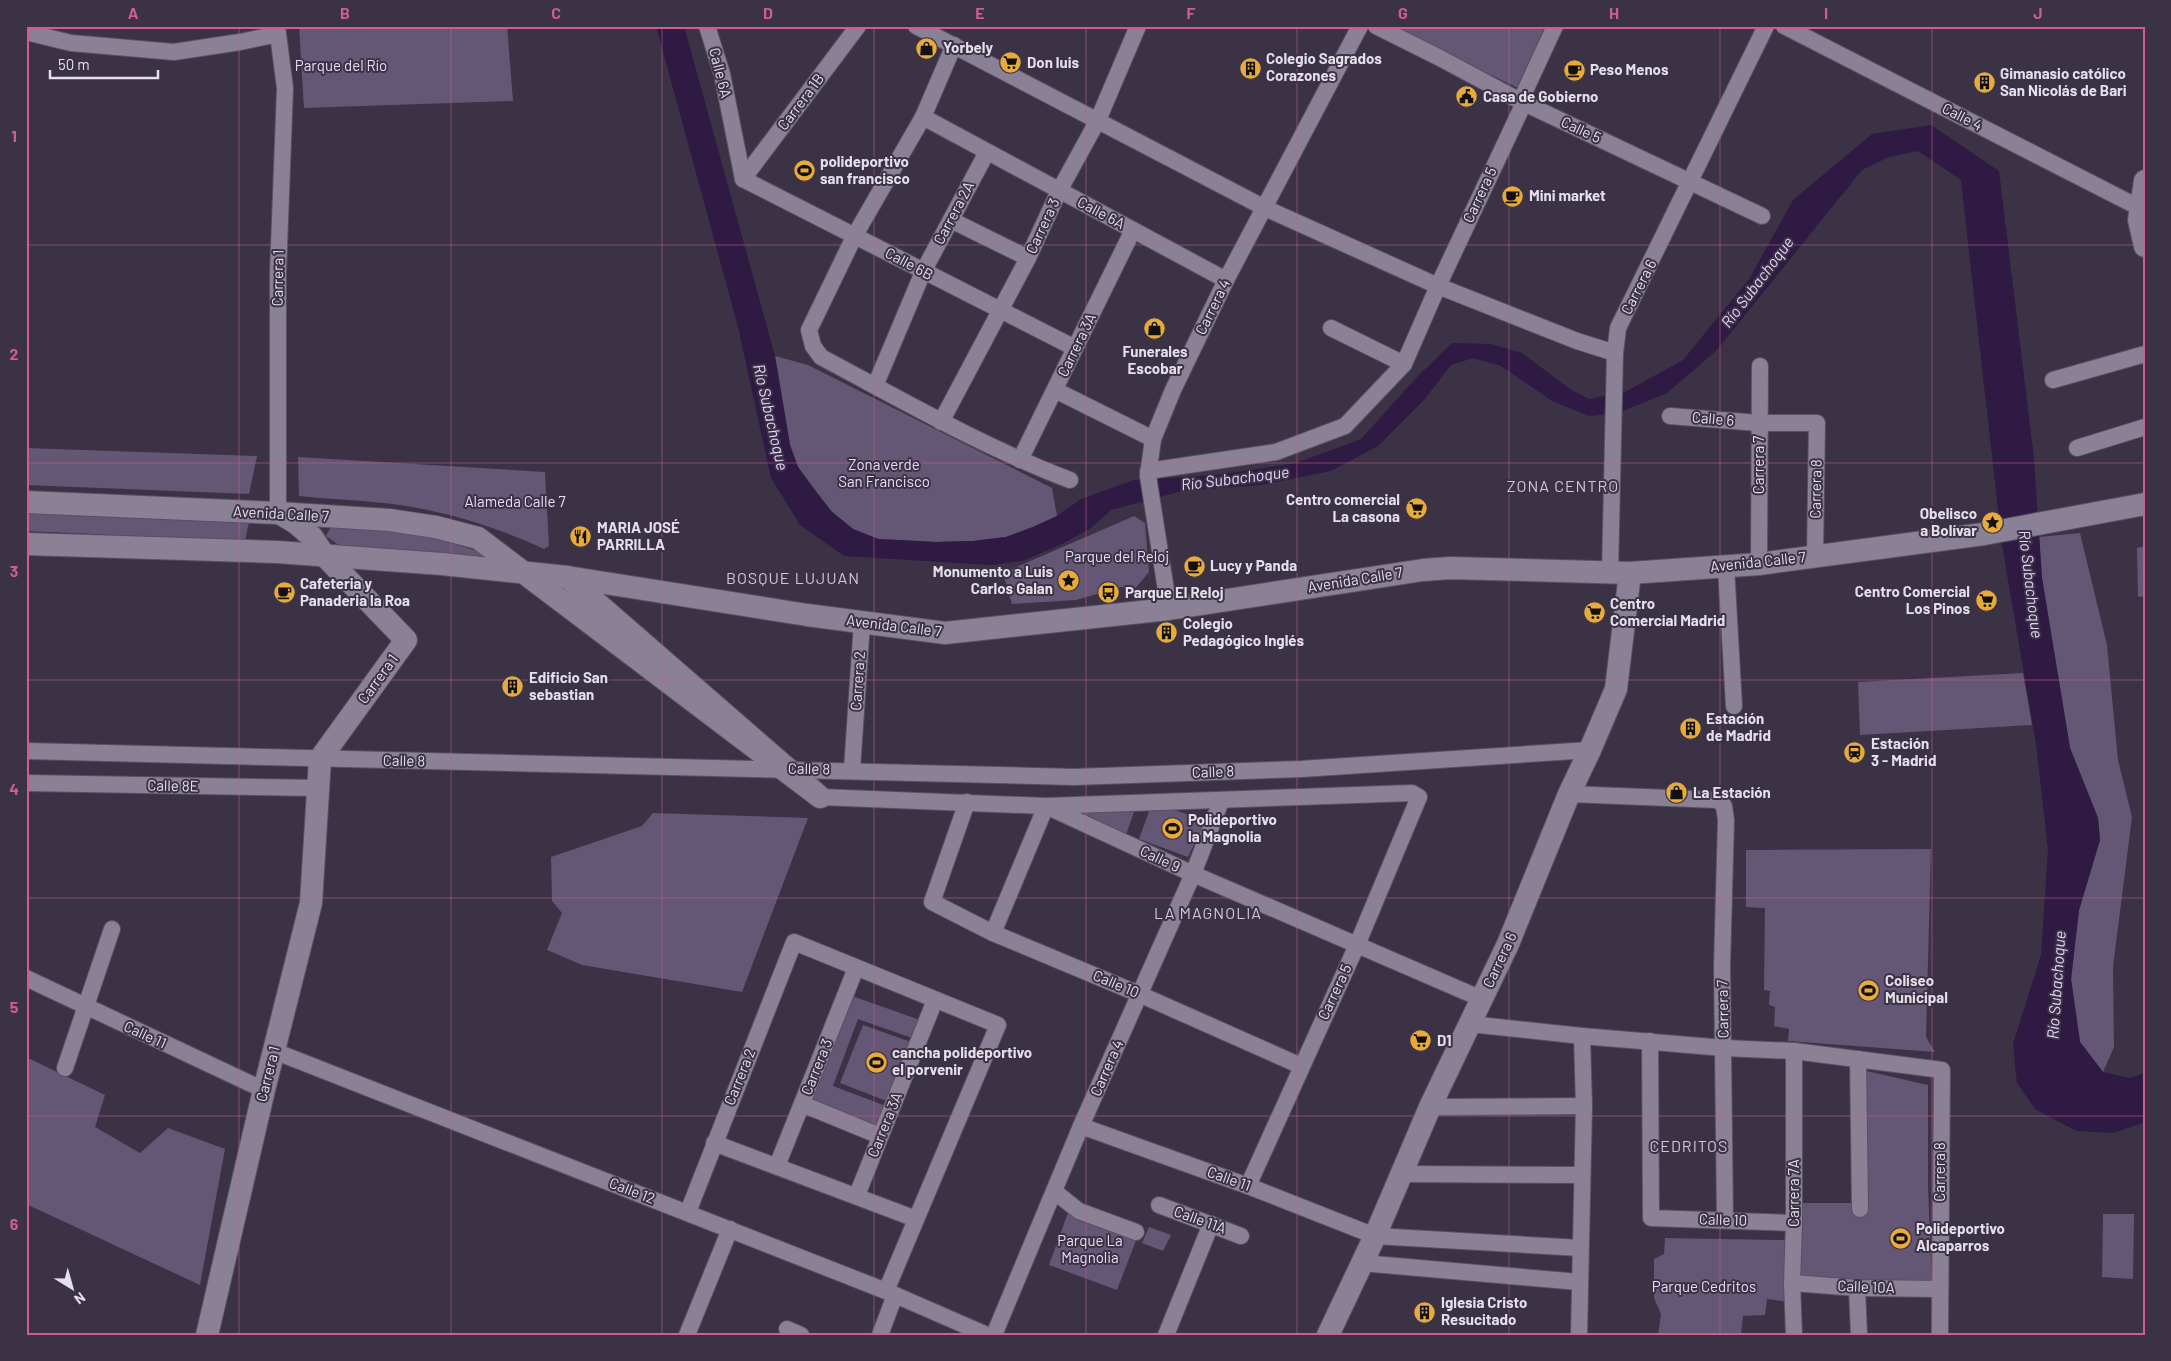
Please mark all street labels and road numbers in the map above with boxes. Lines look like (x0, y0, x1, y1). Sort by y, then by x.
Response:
street label: Calle 6A (706, 46, 736, 100)
street label: Carrera 1B (773, 70, 827, 133)
street label: Calle 4 (1939, 98, 1986, 134)
street label: Calle 5 (1558, 112, 1604, 146)
street label: Carrera 5 (1458, 164, 1500, 225)
street label: Carrera 2A (929, 178, 977, 247)
street label: Calle 6A (1075, 192, 1128, 232)
street label: Carrera 3 (1021, 195, 1063, 256)
street label: Calle 6B (882, 243, 937, 283)
street label: Carrera 1 (268, 249, 286, 307)
street label: Carrera 6 (1617, 256, 1660, 317)
street label: Carrera 4 (1191, 276, 1233, 337)
street label: Carrera 3A (1053, 310, 1099, 379)
street label: Calle 6 (1691, 407, 1735, 429)
street label: Carrera 7 (1749, 436, 1767, 494)
street label: Carrera 8 (1805, 459, 1825, 519)
street label: Avenida Calle 7 (233, 502, 329, 525)
street label: Avenida Calle 7 (1709, 547, 1807, 575)
street label: Avenida Calle 7 (1306, 563, 1404, 595)
street label: Avenida Calle 7 (845, 610, 943, 640)
street label: Carrera 1 (353, 650, 401, 707)
street label: Carrera 2 (846, 651, 868, 711)
street label: Calle 8 (383, 751, 425, 769)
street label: Calle 8 (788, 759, 830, 777)
street label: Calle 8 (1191, 761, 1234, 781)
street label: Calle 8E (147, 776, 199, 794)
street label: Calle 9 (1137, 841, 1183, 875)
street label: Carrera 6 (1478, 929, 1520, 990)
street label: Carrera 5 (1313, 961, 1355, 1022)
street label: Calle 10 (1091, 965, 1142, 1001)
street label: Carrera 7 (1712, 980, 1732, 1039)
street label: Calle 11 (121, 1016, 170, 1052)
street label: Carrera 3 (797, 1036, 836, 1098)
street label: Carrera 4 (1086, 1037, 1126, 1099)
street label: Carrera 1 (251, 1044, 283, 1104)
street label: Carrera 2 (720, 1046, 759, 1108)
street label: Carrera 3A (863, 1090, 905, 1160)
street label: Carrera 8 (1930, 1142, 1948, 1202)
street label: Carrera 7A (1784, 1159, 1802, 1227)
street label: Calle 11 (1205, 1162, 1254, 1194)
street label: Calle 12 (607, 1173, 658, 1207)
street label: Calle 11A (1172, 1201, 1229, 1237)
street label: Calle 10 (1699, 1209, 1747, 1229)
street label: Calle 10A (1837, 1276, 1895, 1296)

